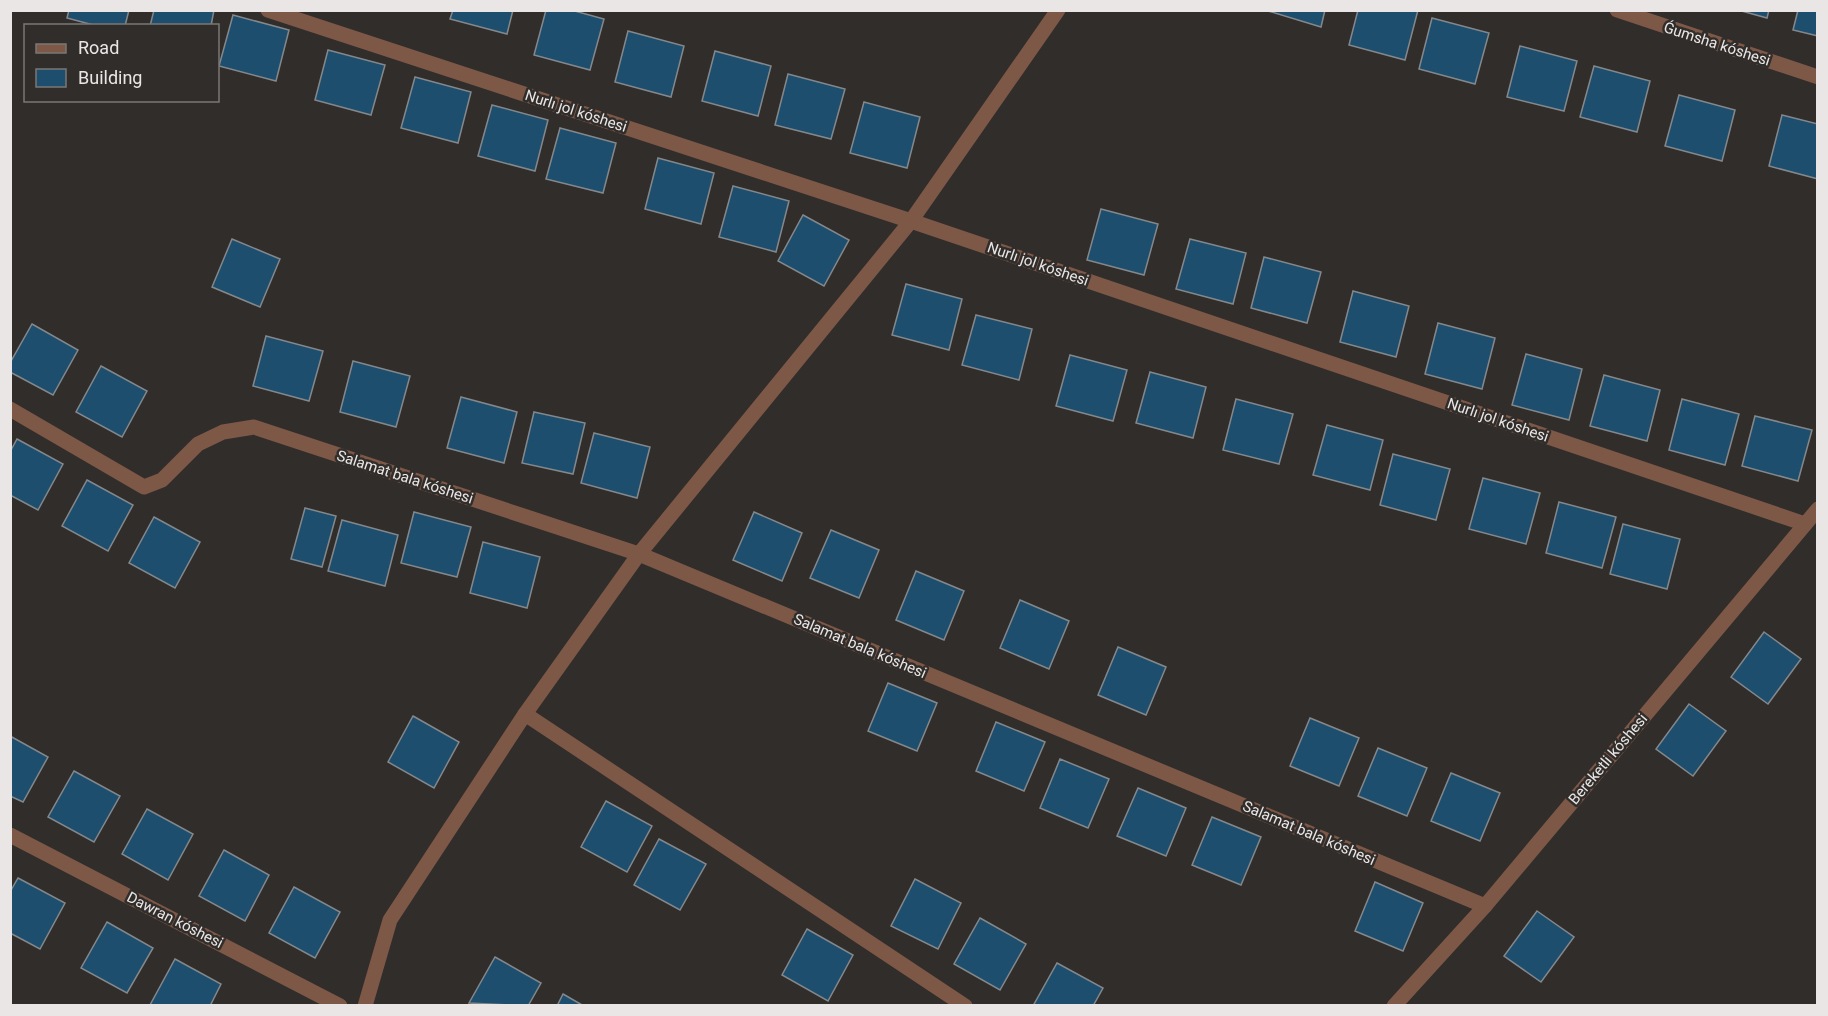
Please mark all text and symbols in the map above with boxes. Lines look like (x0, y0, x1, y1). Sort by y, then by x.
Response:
street label: Ǵumsha kóshesi (1661, 18, 1773, 70)
legend (24, 24, 219, 102)
text: Road (78, 37, 119, 58)
text: Building (78, 67, 142, 88)
street label: Nurlı jol kóshesi (523, 86, 629, 136)
street label: Nurlı jol kóshesi (985, 238, 1091, 290)
street label: Nurlı jol kóshesi (1445, 394, 1551, 446)
street label: Salamat bala kóshesi (334, 446, 476, 508)
street label: Salamat bala kóshesi (791, 610, 929, 682)
street label: Bereketli kóshesi (1565, 710, 1651, 808)
street label: Salamat bala kóshesi (1240, 797, 1378, 869)
street label: Dawran kóshesi (124, 888, 226, 952)

